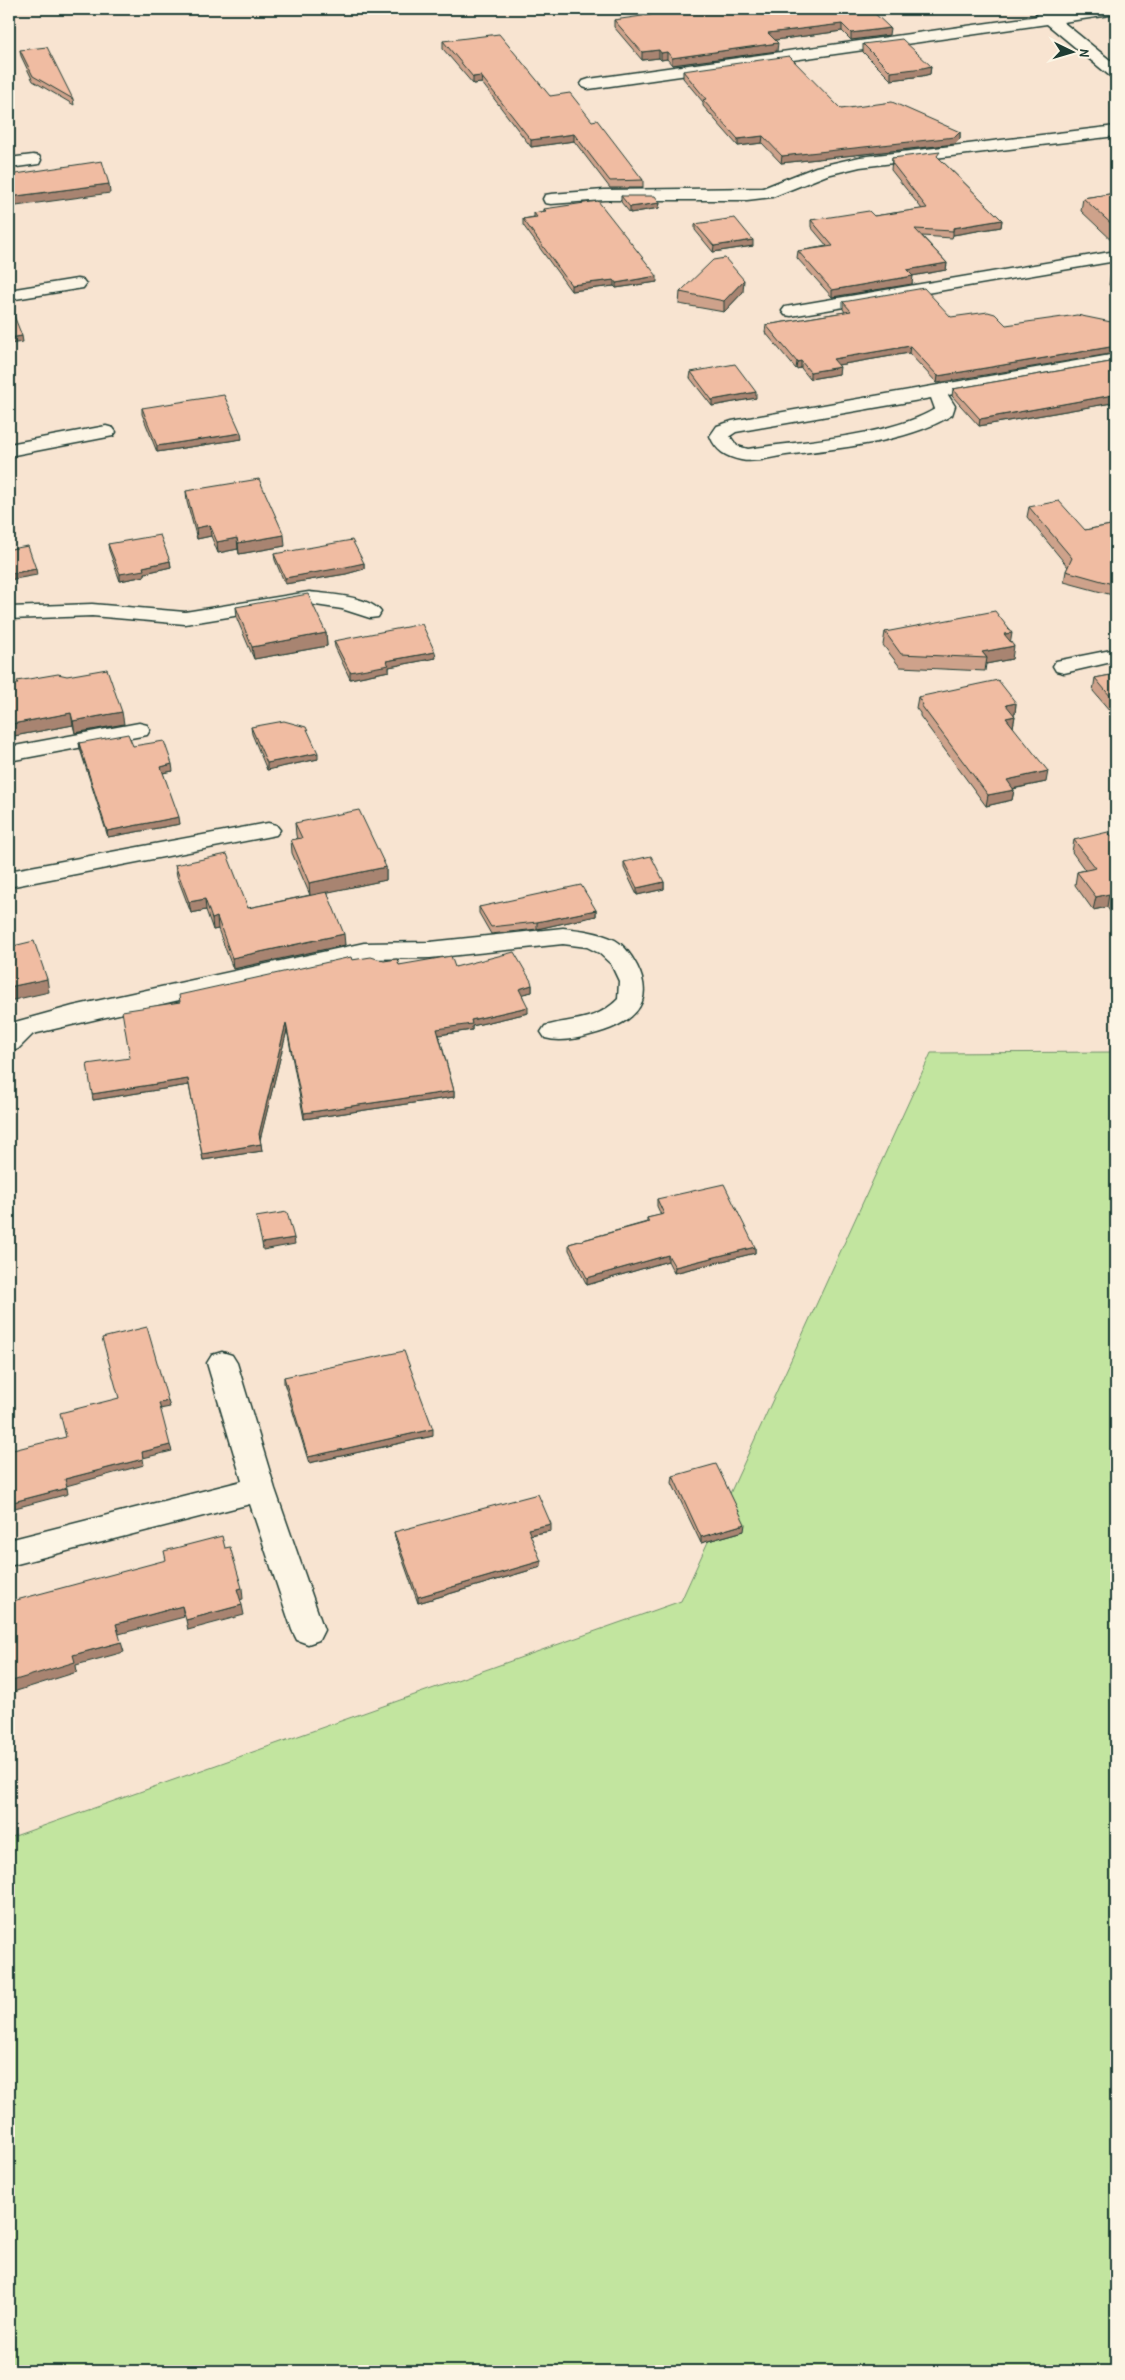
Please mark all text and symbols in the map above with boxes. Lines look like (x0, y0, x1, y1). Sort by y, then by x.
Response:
north arrow (1048, 28, 1098, 78)
text: N (1076, 49, 1095, 58)

